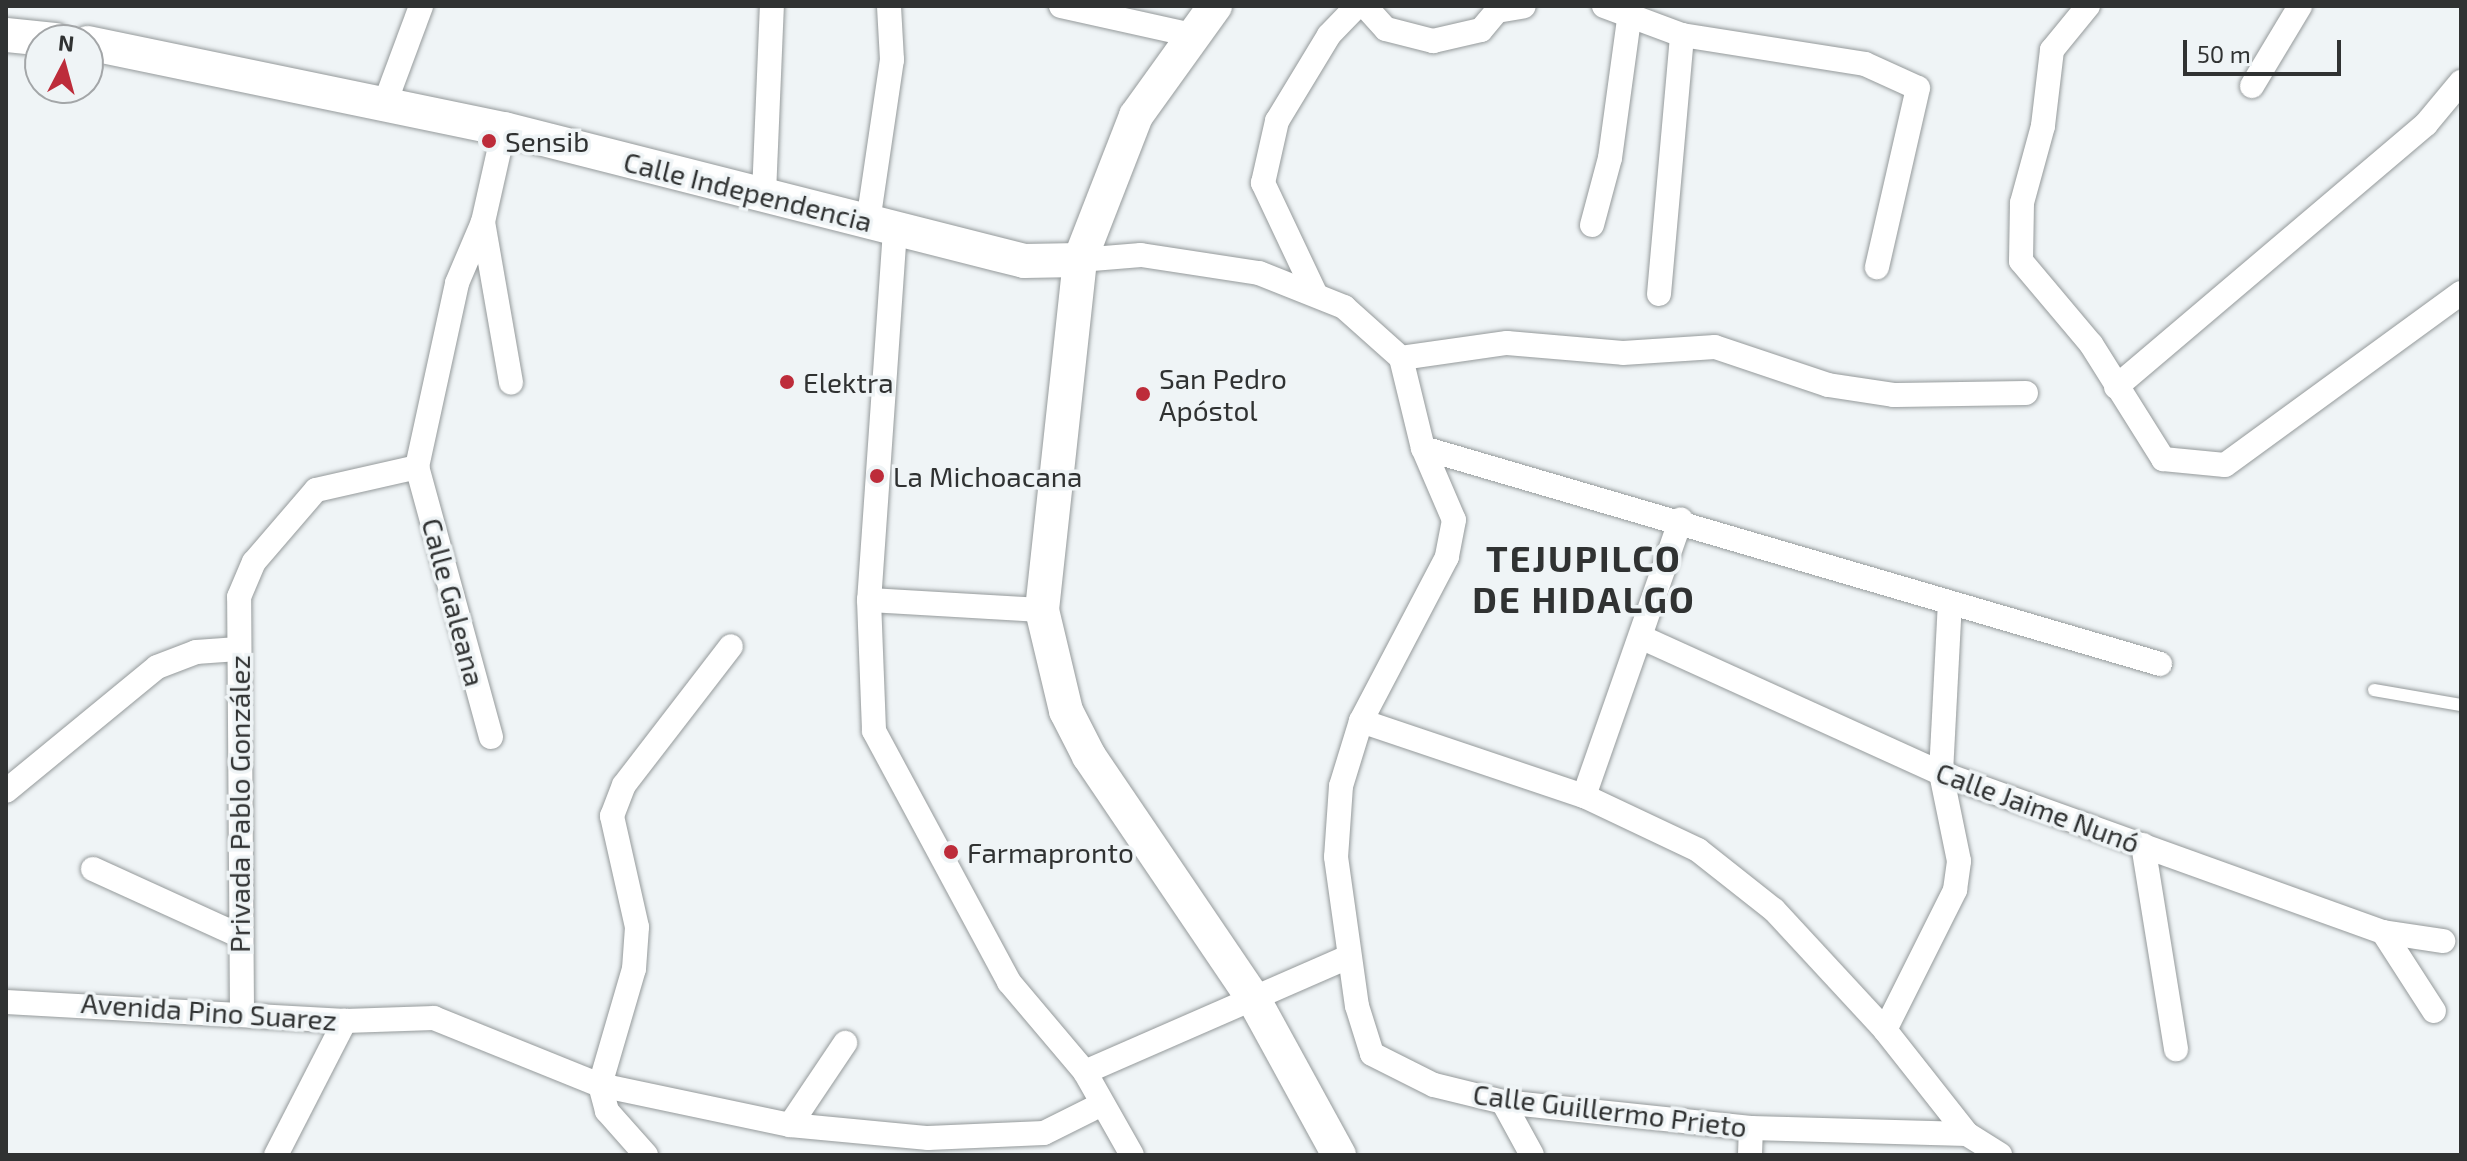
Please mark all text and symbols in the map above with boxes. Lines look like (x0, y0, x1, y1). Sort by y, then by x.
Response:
north arrow (24, 24, 104, 104)
scale bar (2187, 24, 2345, 74)
text: N (57, 28, 76, 56)
text: 50 m (2197, 39, 2251, 68)
place label: Sensib (505, 124, 589, 158)
marker: Sensib (480, 132, 498, 150)
street label: Calle Independencia (620, 144, 876, 238)
place label: San Pedro Apóstol (1159, 361, 1287, 427)
place label: Elektra (803, 365, 894, 399)
marker: Elektra (778, 373, 796, 391)
marker: San Pedro Apóstol (1134, 385, 1152, 403)
place label: La Michoacana (893, 459, 1082, 493)
marker: La Michoacana (868, 467, 886, 485)
street label: Calle Galeana (415, 514, 493, 690)
district label: TEJUPILCO DE HIDALGO (1472, 535, 1696, 620)
street label: Privada Pablo González (222, 655, 256, 953)
street label: Calle Jaime Nunó (1931, 754, 2145, 860)
place label: Farmapronto (967, 835, 1134, 869)
marker: Farmapronto (942, 843, 960, 861)
street label: Avenida Pino Suarez (80, 985, 338, 1037)
street label: Calle Guillermo Prieto (1471, 1077, 1749, 1143)

